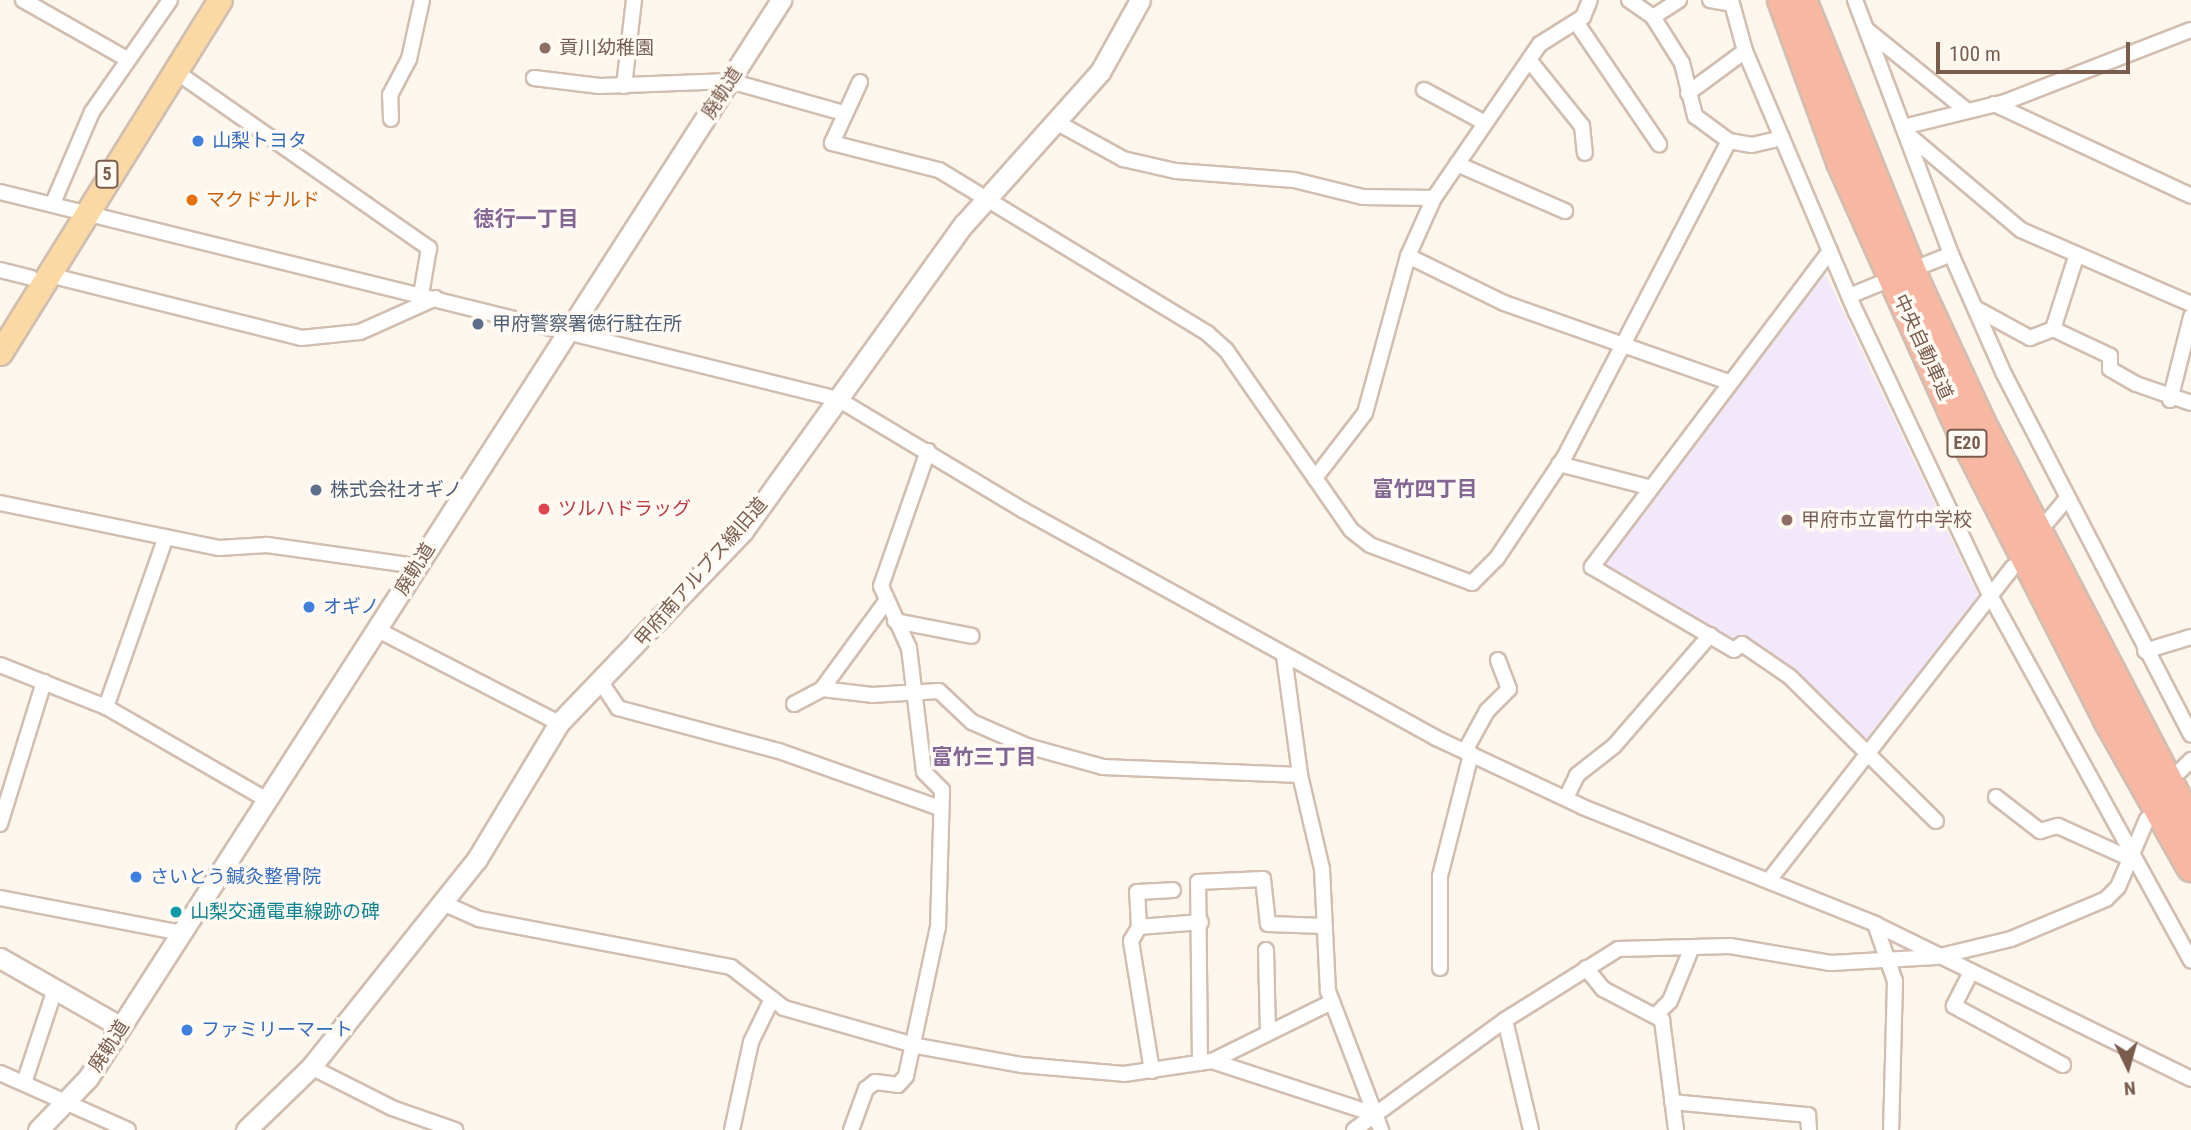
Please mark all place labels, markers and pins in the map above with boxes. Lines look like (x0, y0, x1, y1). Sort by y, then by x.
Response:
place label: 貢川幼稚園 (559, 37, 654, 59)
marker: 貢川幼稚園 (537, 40, 553, 56)
place label: 山梨トヨタ (212, 130, 307, 152)
marker: 山梨トヨタ (190, 133, 206, 149)
place label: マクドナルド (206, 189, 320, 211)
marker: マクドナルド (184, 192, 200, 208)
place label: 甲府警察署徳行駐在所 (492, 313, 682, 335)
marker: 甲府警察署徳行駐在所 (470, 316, 486, 332)
place label: 株式会社オギノ (330, 479, 463, 501)
marker: 株式会社オギノ (308, 482, 324, 498)
place label: ツルハドラッグ (558, 498, 691, 520)
marker: ツルハドラッグ (536, 501, 552, 517)
place label: 甲府市立富竹中学校 (1801, 509, 1972, 531)
marker: 甲府市立富竹中学校 (1779, 512, 1795, 528)
place label: オギノ (323, 596, 380, 618)
marker: オギノ (301, 599, 317, 615)
place label: さいとう鍼灸整骨院 (150, 866, 321, 888)
marker: さいとう鍼灸整骨院 (128, 869, 144, 885)
place label: 山梨交通電車線跡の碑 (190, 901, 380, 923)
marker: 山梨交通電車線跡の碑 (168, 904, 184, 920)
place label: ファミリーマート (201, 1019, 353, 1041)
marker: ファミリーマート (179, 1022, 195, 1038)

